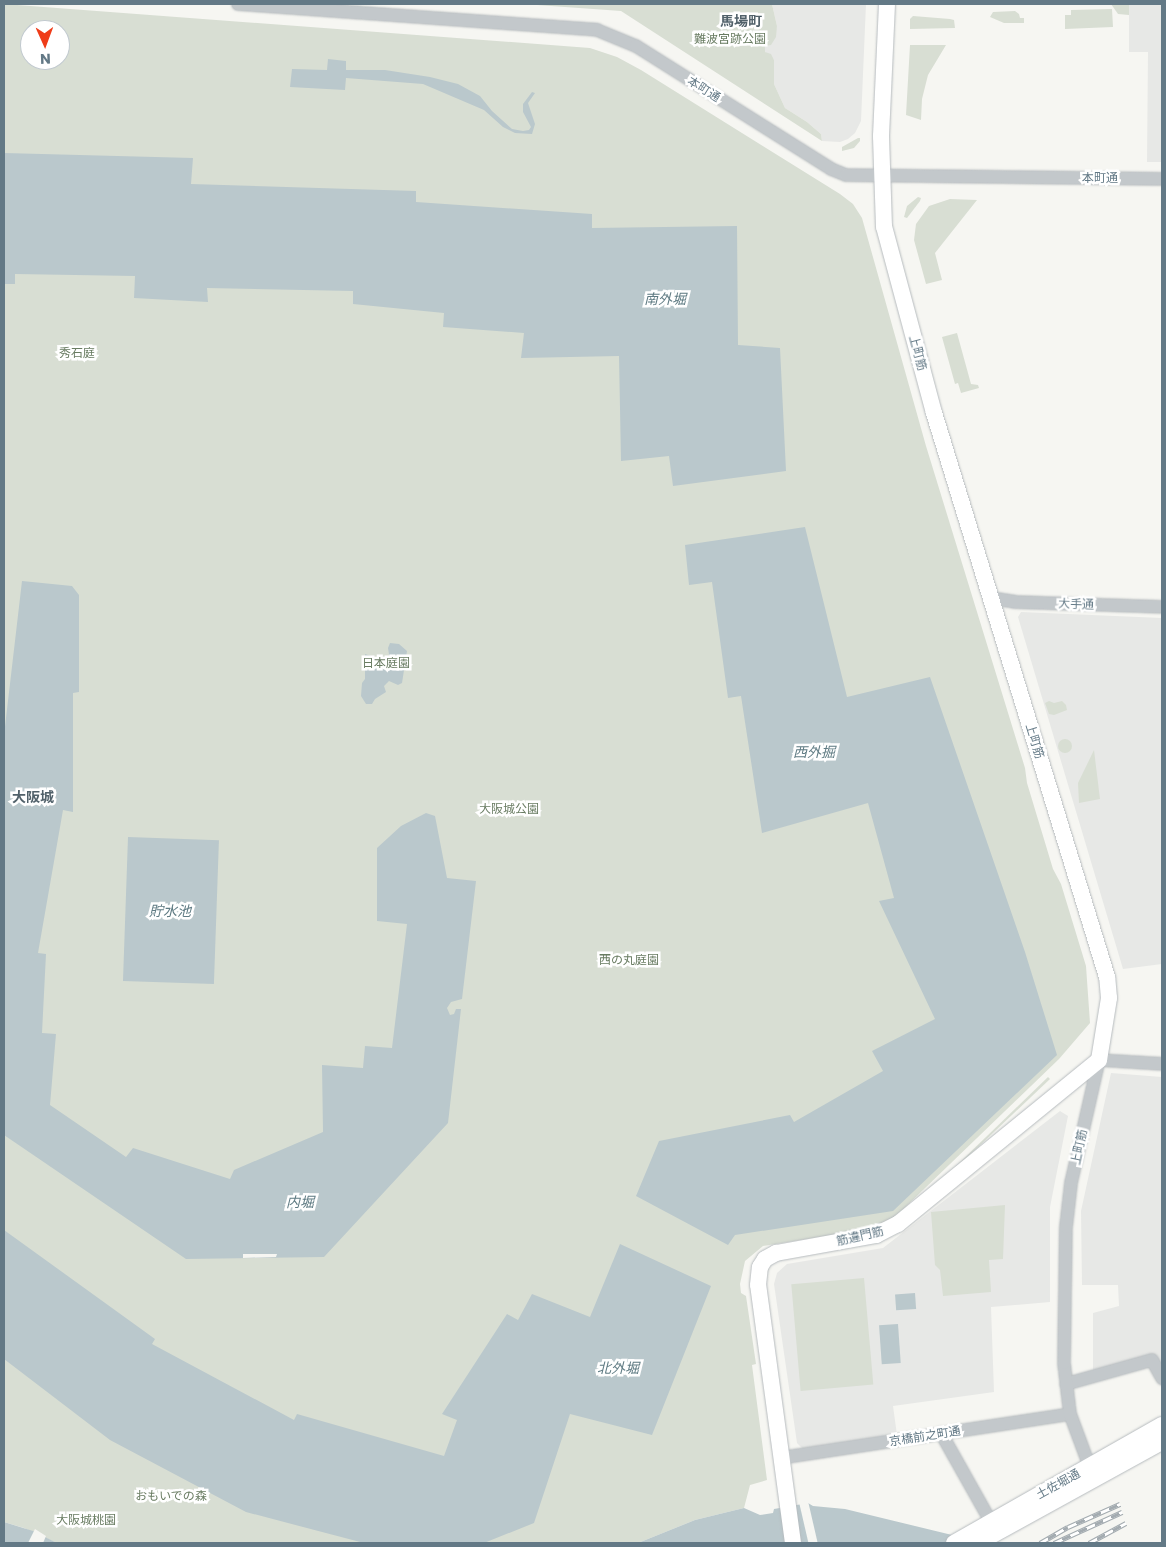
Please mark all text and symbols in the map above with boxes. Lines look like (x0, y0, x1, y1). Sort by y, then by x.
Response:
district label: 馬場町 (720, 13, 762, 29)
north arrow (20, 20, 70, 70)
park label: 難波宮跡公園 (694, 32, 766, 46)
text: N (40, 49, 51, 69)
street label: 本町通 (685, 73, 723, 105)
street label: 本町通 (1082, 171, 1118, 185)
water label: 南外堀 (644, 291, 686, 307)
street label: 上町筋 (906, 334, 930, 372)
park label: 秀石庭 (59, 346, 95, 360)
street label: 大手通 (1058, 596, 1094, 612)
park label: 日本庭園 (362, 656, 410, 670)
street label: 上町筋 (1023, 722, 1047, 760)
water label: 西外掘 (793, 744, 835, 760)
district label: 大阪城 (12, 789, 54, 805)
park label: 大阪城公園 (479, 802, 539, 816)
water label: 貯水池 (149, 903, 191, 919)
park label: 西の丸庭園 (599, 953, 659, 967)
street label: 上町筋 (1068, 1128, 1090, 1166)
water label: 内堀 (286, 1194, 314, 1210)
street label: 筋違門筋 (835, 1224, 885, 1248)
water label: 北外堀 (597, 1360, 639, 1376)
street label: 京橋前之町通 (888, 1423, 962, 1449)
street label: 土佐堀通 (1034, 1466, 1082, 1502)
park label: おもいでの森 (135, 1489, 207, 1503)
park label: 大阪城桃園 (56, 1513, 116, 1527)

